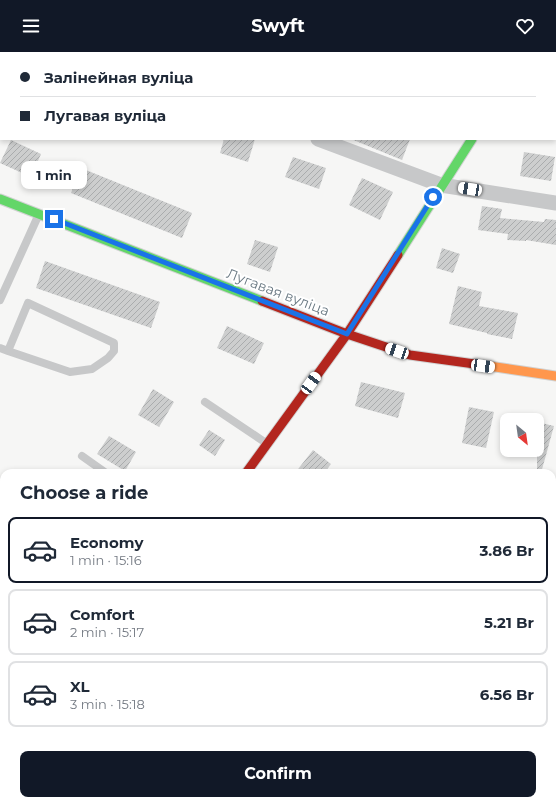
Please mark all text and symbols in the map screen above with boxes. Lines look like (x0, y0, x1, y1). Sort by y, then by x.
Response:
icon: menu (20, 15, 42, 37)
text: Swyft (251, 15, 305, 37)
icon: heart (514, 15, 536, 37)
text: Залінейная вуліца (44, 68, 193, 87)
text: Лугавая вуліца (44, 106, 166, 125)
callout: 1 min (21, 161, 87, 189)
text: 1 min (36, 167, 72, 183)
car (457, 181, 483, 197)
route start (424, 188, 442, 206)
route end (45, 210, 63, 228)
street label: Лугавая вуліца (224, 264, 332, 320)
car (384, 341, 410, 361)
car (470, 358, 496, 374)
car (299, 370, 323, 396)
north arrow (500, 413, 544, 457)
map controls (500, 413, 544, 457)
text: Choose a ride (20, 482, 148, 504)
icon: car (22, 532, 58, 568)
text: Economy (70, 533, 143, 552)
text: 3.86 Br (479, 541, 534, 560)
text: 1 min · 15:16 (70, 552, 142, 568)
icon: car (22, 604, 58, 640)
text: Comfort (70, 605, 135, 624)
text: 5.21 Br (484, 613, 534, 632)
text: 2 min · 15:17 (70, 624, 144, 640)
icon: car (22, 676, 58, 712)
text: XL (70, 677, 89, 696)
text: 6.56 Br (480, 685, 534, 704)
text: 3 min · 15:18 (70, 696, 145, 712)
button: Confirm (20, 751, 536, 797)

